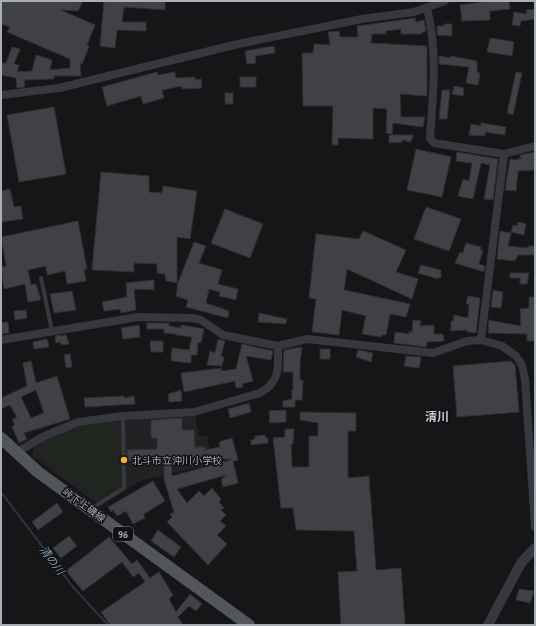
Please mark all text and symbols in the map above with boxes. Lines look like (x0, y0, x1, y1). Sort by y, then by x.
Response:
district label: 清川 (425, 409, 449, 424)
place label: 北斗市立沖川小学校 (132, 454, 222, 467)
marker: 北斗市立沖川小学校 (119, 455, 129, 465)
street label: 峠下上磯線 (60, 485, 108, 525)
road number: 96 (113, 527, 133, 541)
water label: 清の川 (36, 543, 68, 578)

